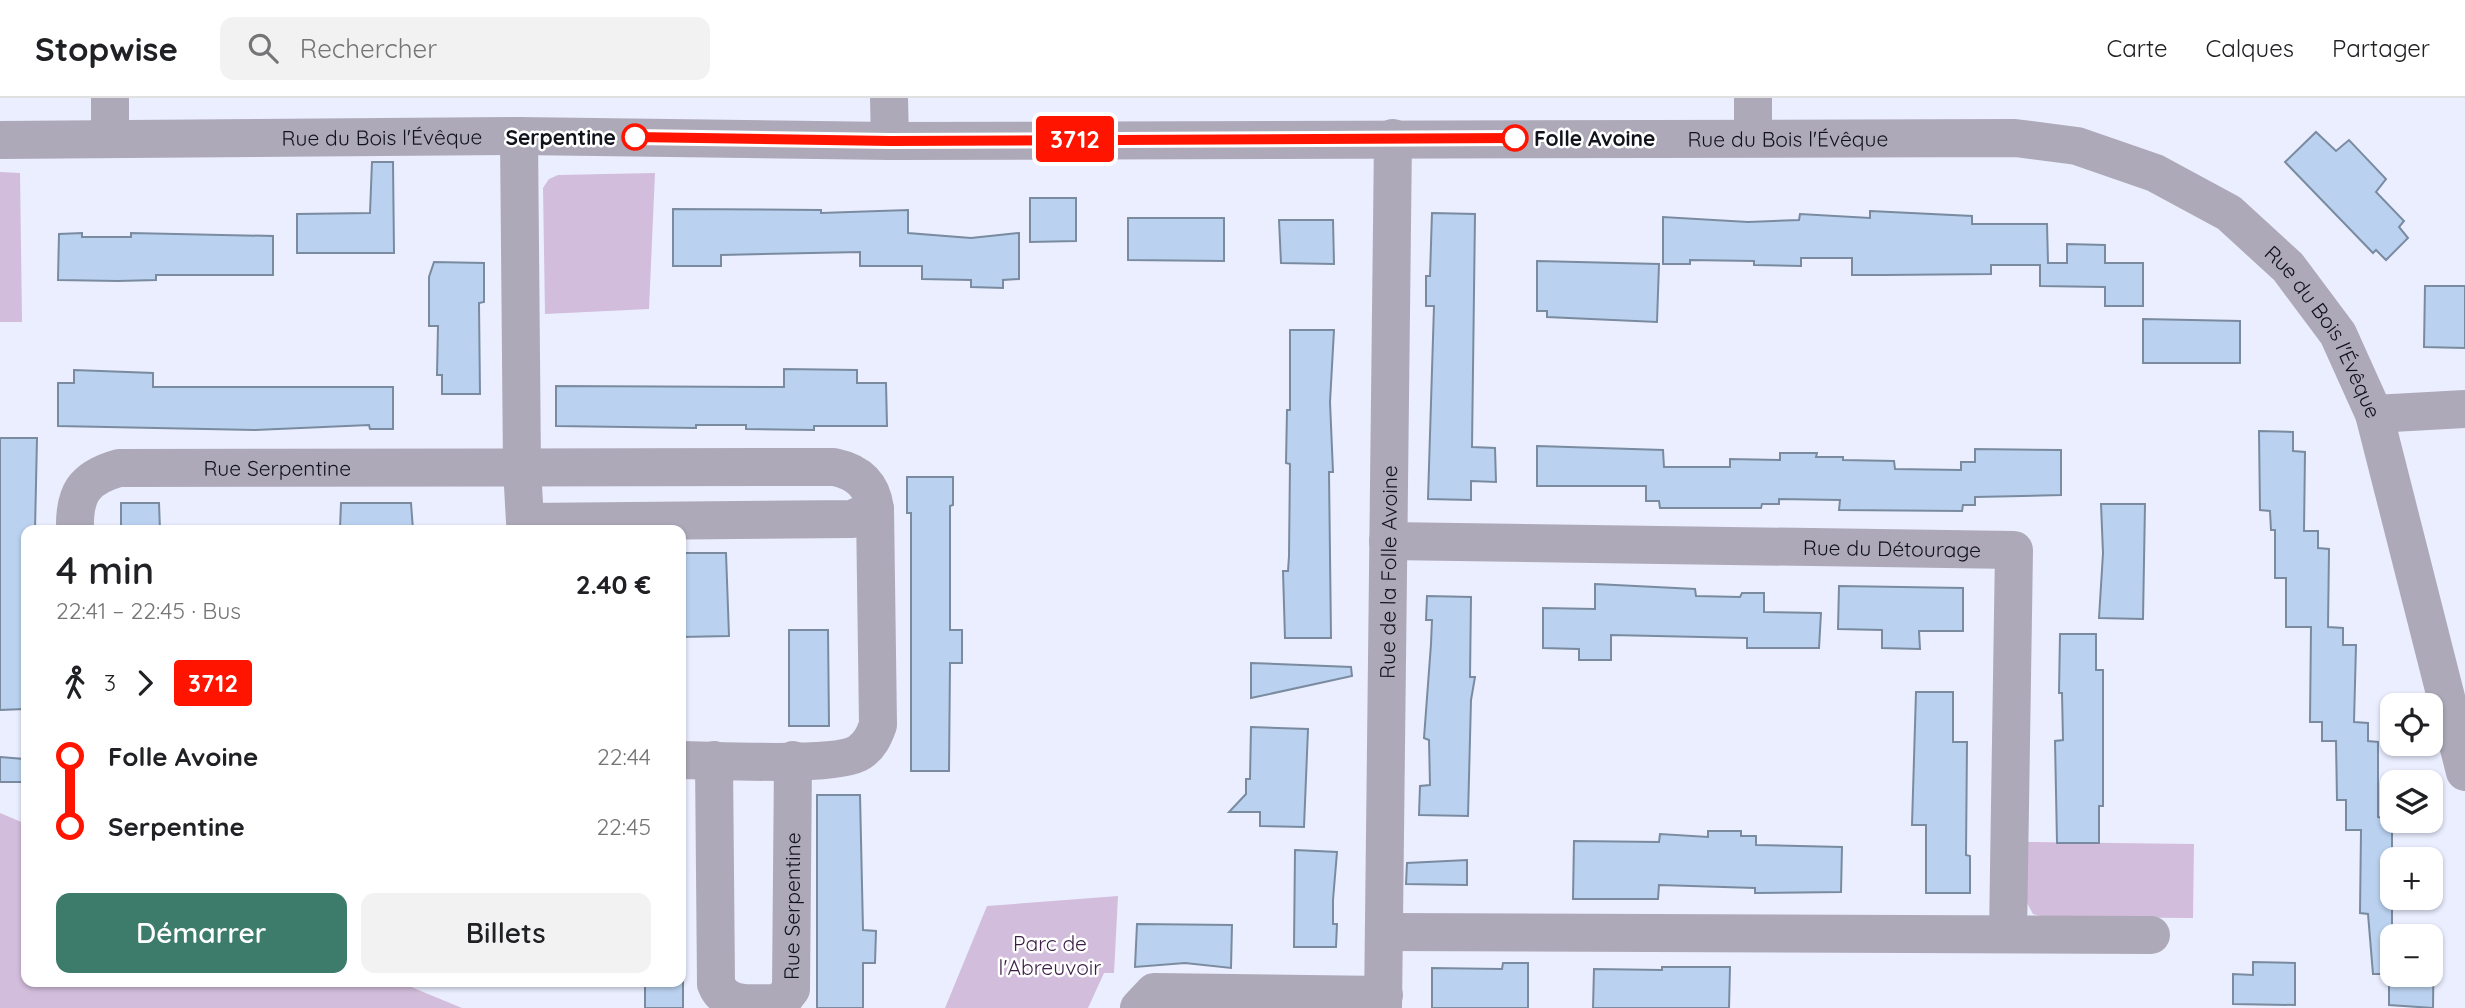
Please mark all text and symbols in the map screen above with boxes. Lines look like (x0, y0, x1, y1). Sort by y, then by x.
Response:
search box (220, 17, 710, 80)
text: Stopwise (35, 28, 178, 69)
icon: search (244, 29, 282, 67)
text: Rechercher (300, 32, 437, 65)
text: Carte (2106, 33, 2168, 63)
text: Calques (2206, 33, 2294, 63)
text: Partager (2332, 33, 2430, 63)
line badge: 3712 (1026, 116, 1124, 162)
street label: Rue du Bois l'Évêque (281, 123, 483, 151)
place label: Serpentine (505, 124, 616, 150)
marker: Serpentine (622, 124, 648, 150)
text: 3712 (1050, 124, 1100, 154)
marker: Folle Avoine (1502, 125, 1528, 151)
place label: Folle Avoine (1534, 125, 1656, 151)
street label: Rue du Bois l'Évêque (1687, 125, 1888, 152)
street label: Rue du Bois l'Évêque (2260, 239, 2387, 422)
street label: Rue Serpentine (203, 455, 351, 481)
street label: Rue de la Folle Avoine (1374, 465, 1402, 679)
street label: Rue du Détourage (1803, 534, 1981, 563)
text: 4 min (56, 546, 154, 594)
text: 2.40 € (576, 568, 651, 601)
text: 22:41 – 22:45 · Bus (56, 596, 241, 625)
icon: walk (56, 664, 94, 702)
icon: forward (126, 664, 164, 702)
text: 3 (104, 668, 116, 697)
text: 3712 (188, 668, 238, 698)
map controls (2380, 693, 2443, 987)
button: locate (2380, 693, 2443, 756)
text: Folle Avoine (108, 740, 258, 773)
text: 22:44 (597, 742, 651, 771)
button: layers (2380, 770, 2443, 833)
text: Serpentine (108, 810, 245, 843)
text: 22:45 (596, 812, 651, 841)
street label: Rue Serpentine (778, 832, 805, 980)
button: + (2380, 847, 2443, 910)
button: Démarrer (56, 893, 347, 973)
button: Billets (361, 893, 651, 973)
button: − (2380, 924, 2443, 987)
park label: Parc de l'Abreuvoir (999, 930, 1101, 980)

